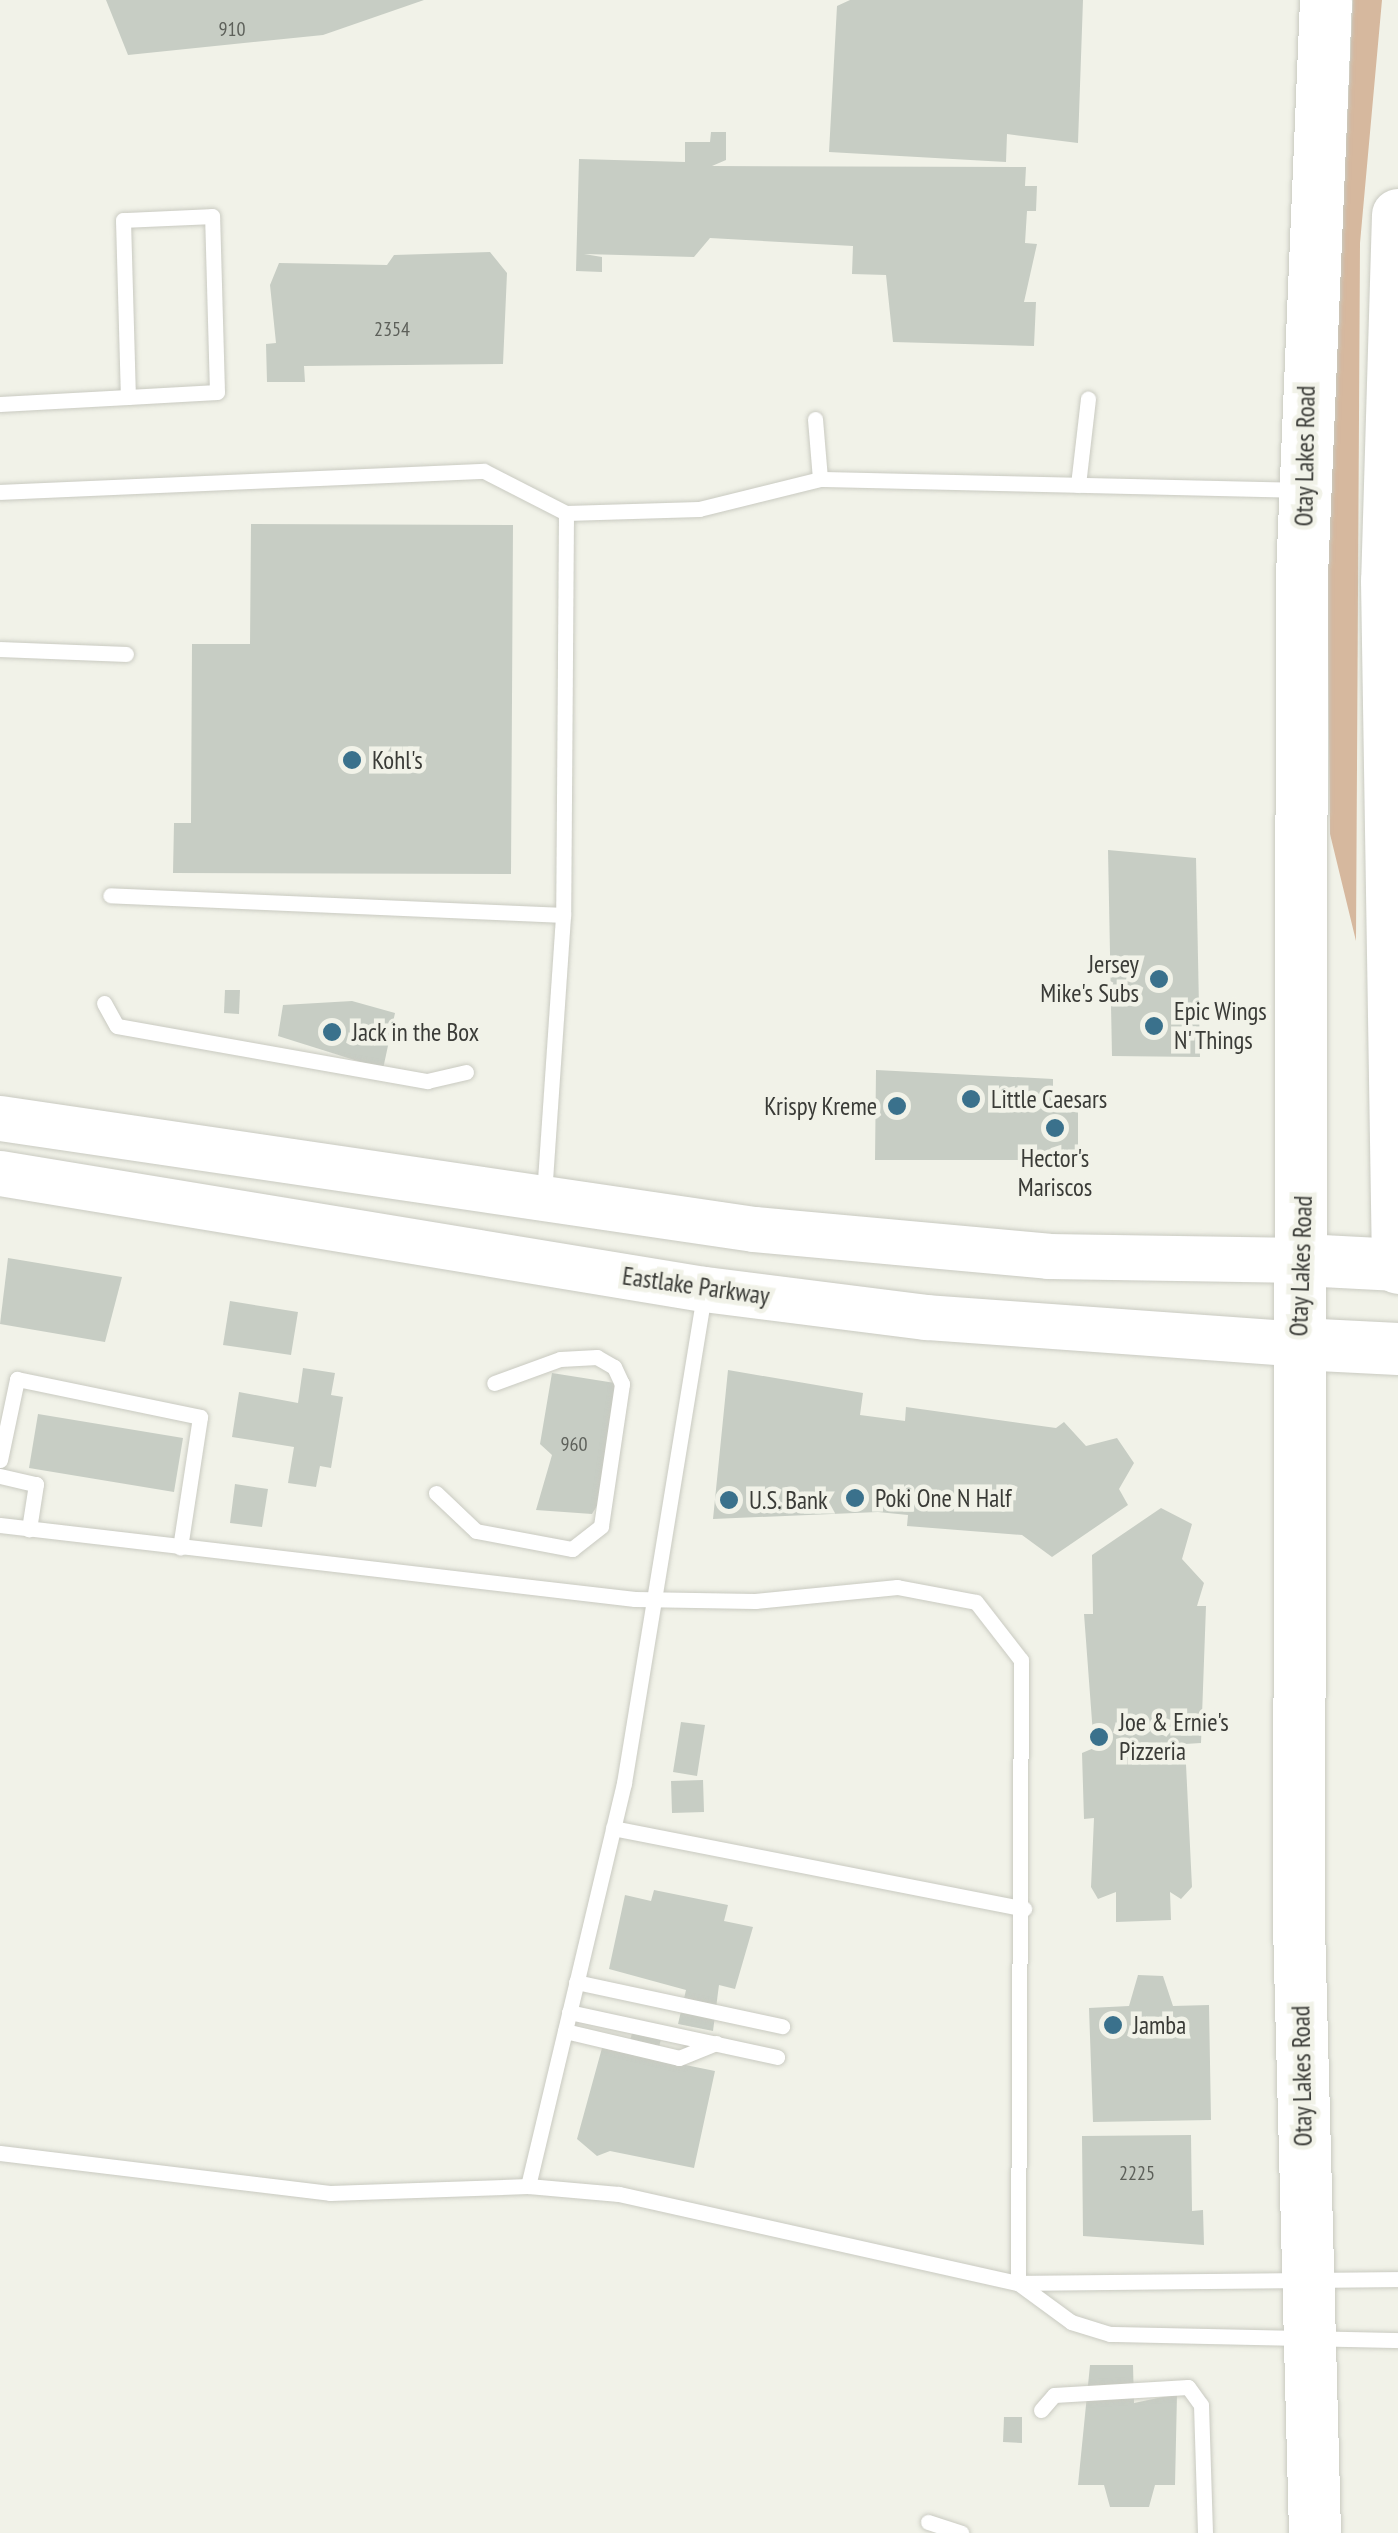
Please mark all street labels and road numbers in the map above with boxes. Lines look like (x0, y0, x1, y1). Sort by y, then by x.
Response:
street label: Otay Lakes Road (1289, 385, 1321, 527)
street label: Otay Lakes Road (1284, 1195, 1318, 1337)
street label: Eastlake Parkway (621, 1261, 771, 1311)
street label: Otay Lakes Road (1286, 2005, 1318, 2147)

